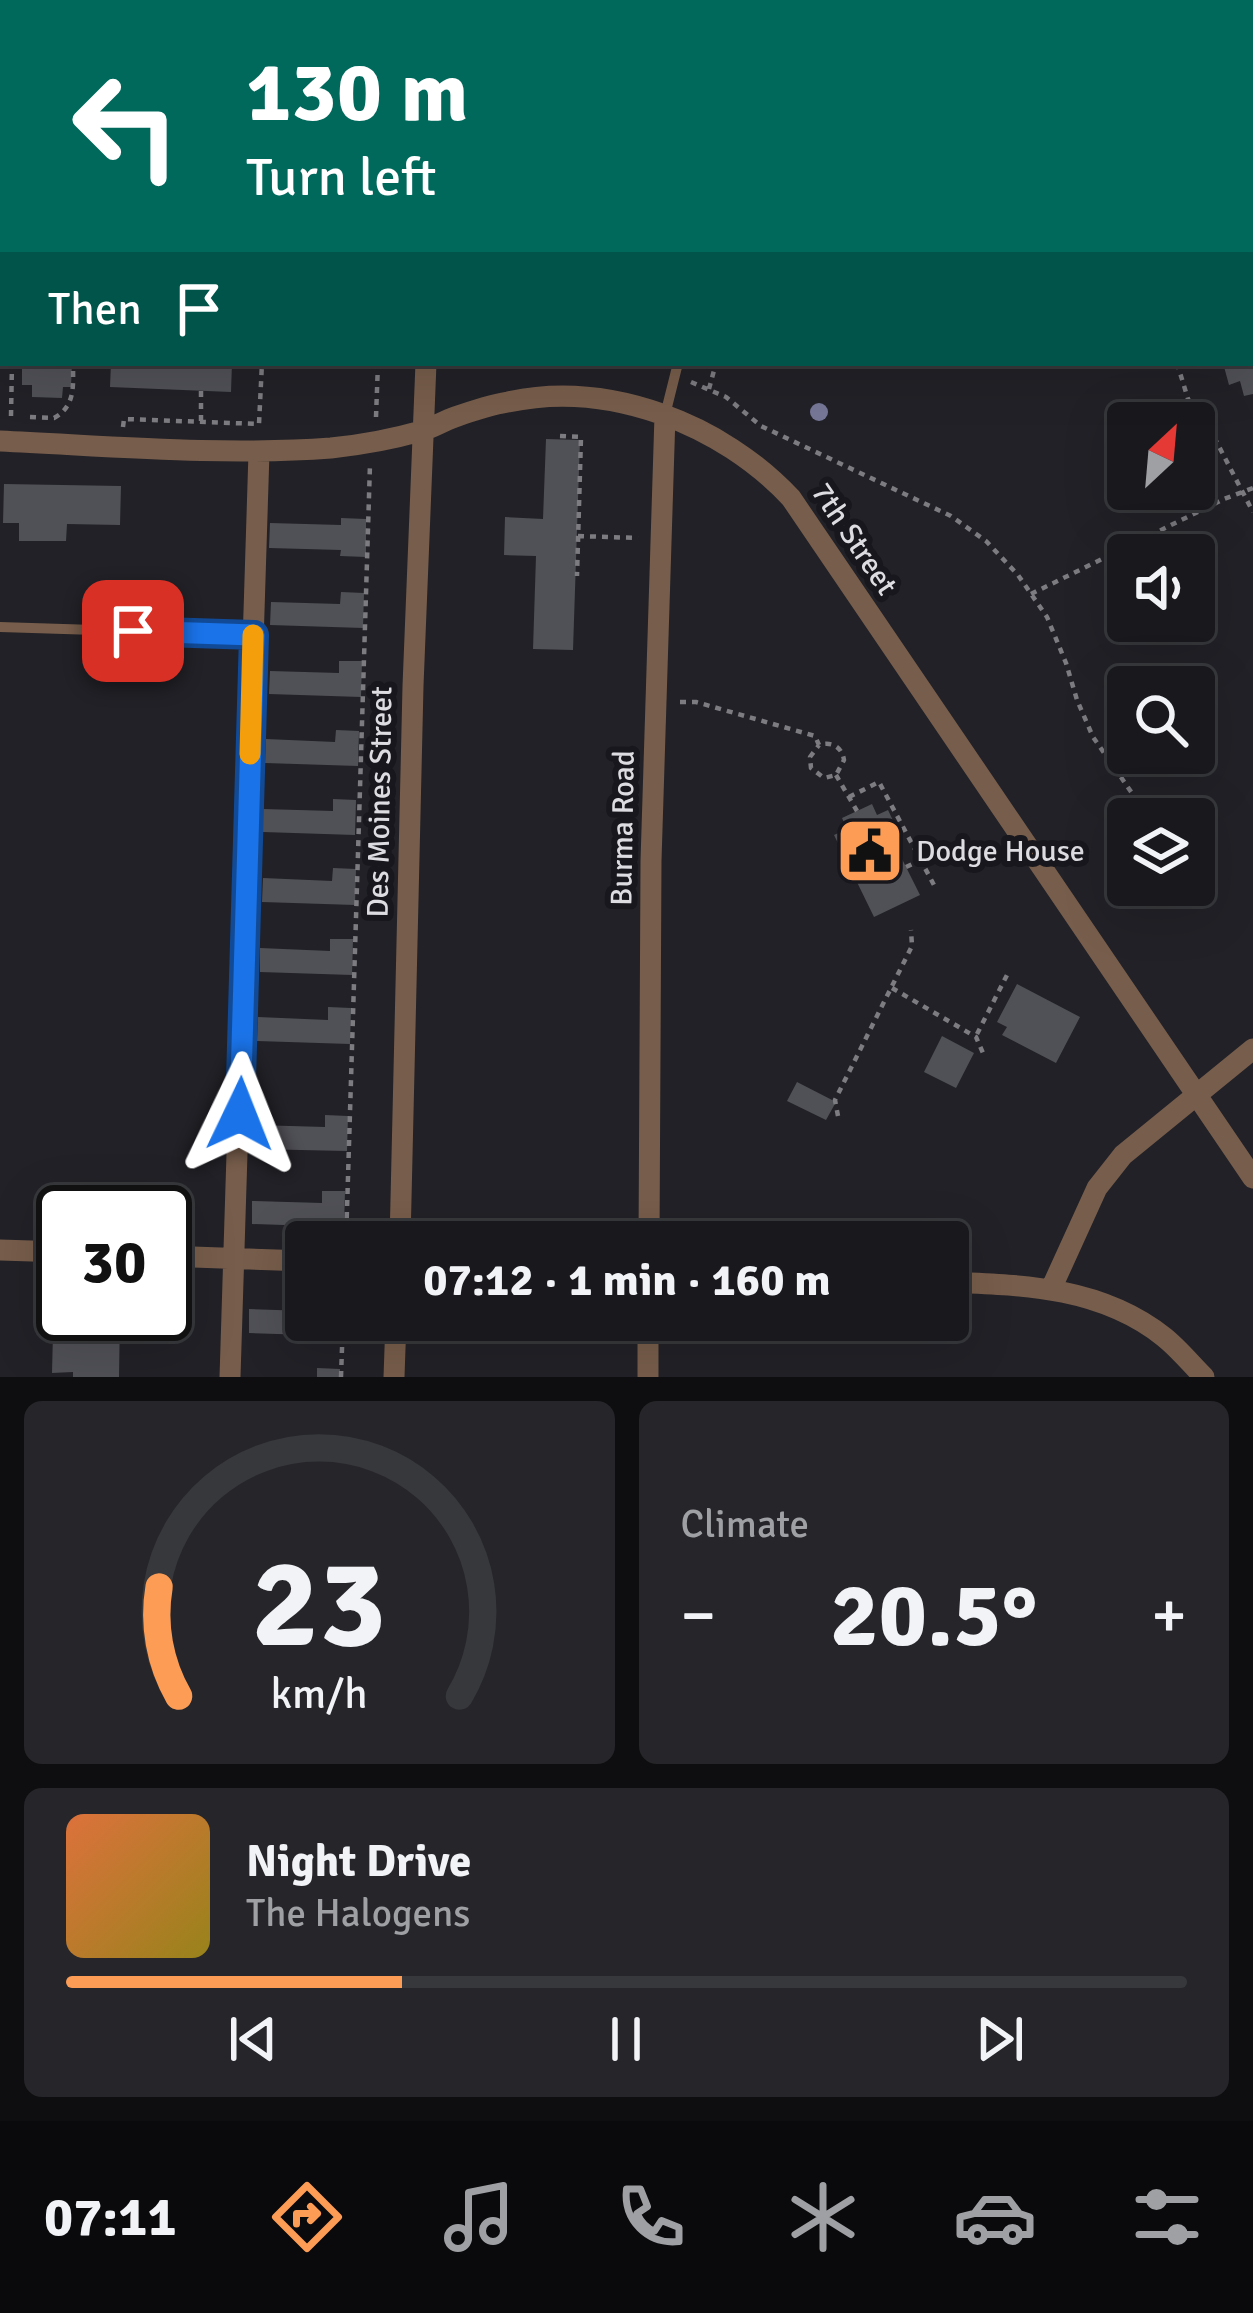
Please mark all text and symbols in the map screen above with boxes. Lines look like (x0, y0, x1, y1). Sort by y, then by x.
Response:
text: 130 m (246, 41, 468, 145)
icon: left (48, 48, 204, 204)
text: Turn left (246, 144, 436, 211)
icon: arrive (166, 276, 232, 342)
text: Then (48, 282, 142, 337)
north arrow (1107, 402, 1215, 510)
map controls (1107, 402, 1215, 906)
street label: 7th Street (803, 476, 905, 602)
button: sound (1107, 534, 1215, 642)
pin (82, 580, 184, 682)
icon: arrive (100, 598, 166, 664)
button: search (1107, 666, 1215, 774)
street label: Des Moines Street (359, 686, 401, 918)
street label: Burma Road (603, 750, 643, 906)
button: layers (1107, 798, 1215, 906)
public building icon: Dodge House (835, 816, 905, 886)
place label: Dodge House (916, 833, 1085, 870)
position arrow (177, 1051, 303, 1177)
speed limit sign: 30 (36, 1185, 192, 1341)
text: 07:12 · 1 min · 160 m (423, 1253, 831, 1308)
text: Climate (681, 1500, 809, 1548)
text: 23 (252, 1528, 387, 1681)
text: 20.5° (830, 1560, 1038, 1671)
text: − (681, 1575, 716, 1656)
text: + (1151, 1575, 1187, 1656)
text: km/h (271, 1667, 368, 1720)
text: Night Drive (246, 1834, 471, 1889)
text: The Halogens (246, 1889, 470, 1937)
icon: previous (220, 2006, 286, 2072)
icon: pause (593, 2006, 659, 2072)
icon: next (967, 2006, 1033, 2072)
icon: directions (265, 2175, 349, 2259)
icon: music (437, 2175, 521, 2259)
icon: phone (609, 2175, 693, 2259)
icon: climate (781, 2175, 865, 2259)
icon: car (953, 2175, 1037, 2259)
icon: filters (1125, 2175, 1209, 2259)
text: 07:11 (44, 2184, 177, 2251)

